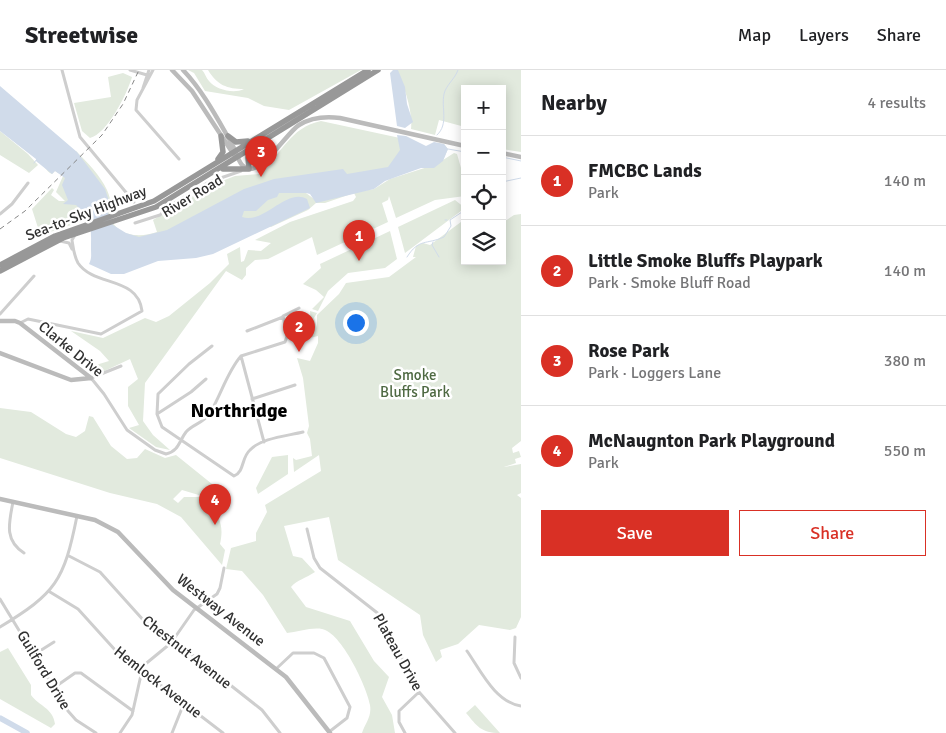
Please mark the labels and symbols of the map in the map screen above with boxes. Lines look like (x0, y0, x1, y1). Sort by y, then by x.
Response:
pin: 3 (245, 136, 277, 177)
street label: River Road (158, 171, 226, 221)
street label: Sea-to-Sky Highway (23, 182, 149, 244)
pin: 1 (343, 220, 375, 261)
your location (343, 310, 369, 336)
pin: 2 (283, 311, 315, 352)
street label: Clarke Drive (35, 317, 107, 381)
park label: Smoke Bluffs Park (380, 366, 450, 401)
district label: Northridge (190, 398, 288, 423)
pin: 4 (199, 484, 231, 525)
street label: Westway Avenue (173, 570, 269, 650)
street label: Plateau Drive (369, 610, 427, 694)
street label: Chestnut Avenue (139, 612, 235, 692)
street label: Guilford Drive (13, 627, 75, 713)
street label: Hemlock Avenue (111, 642, 205, 722)

